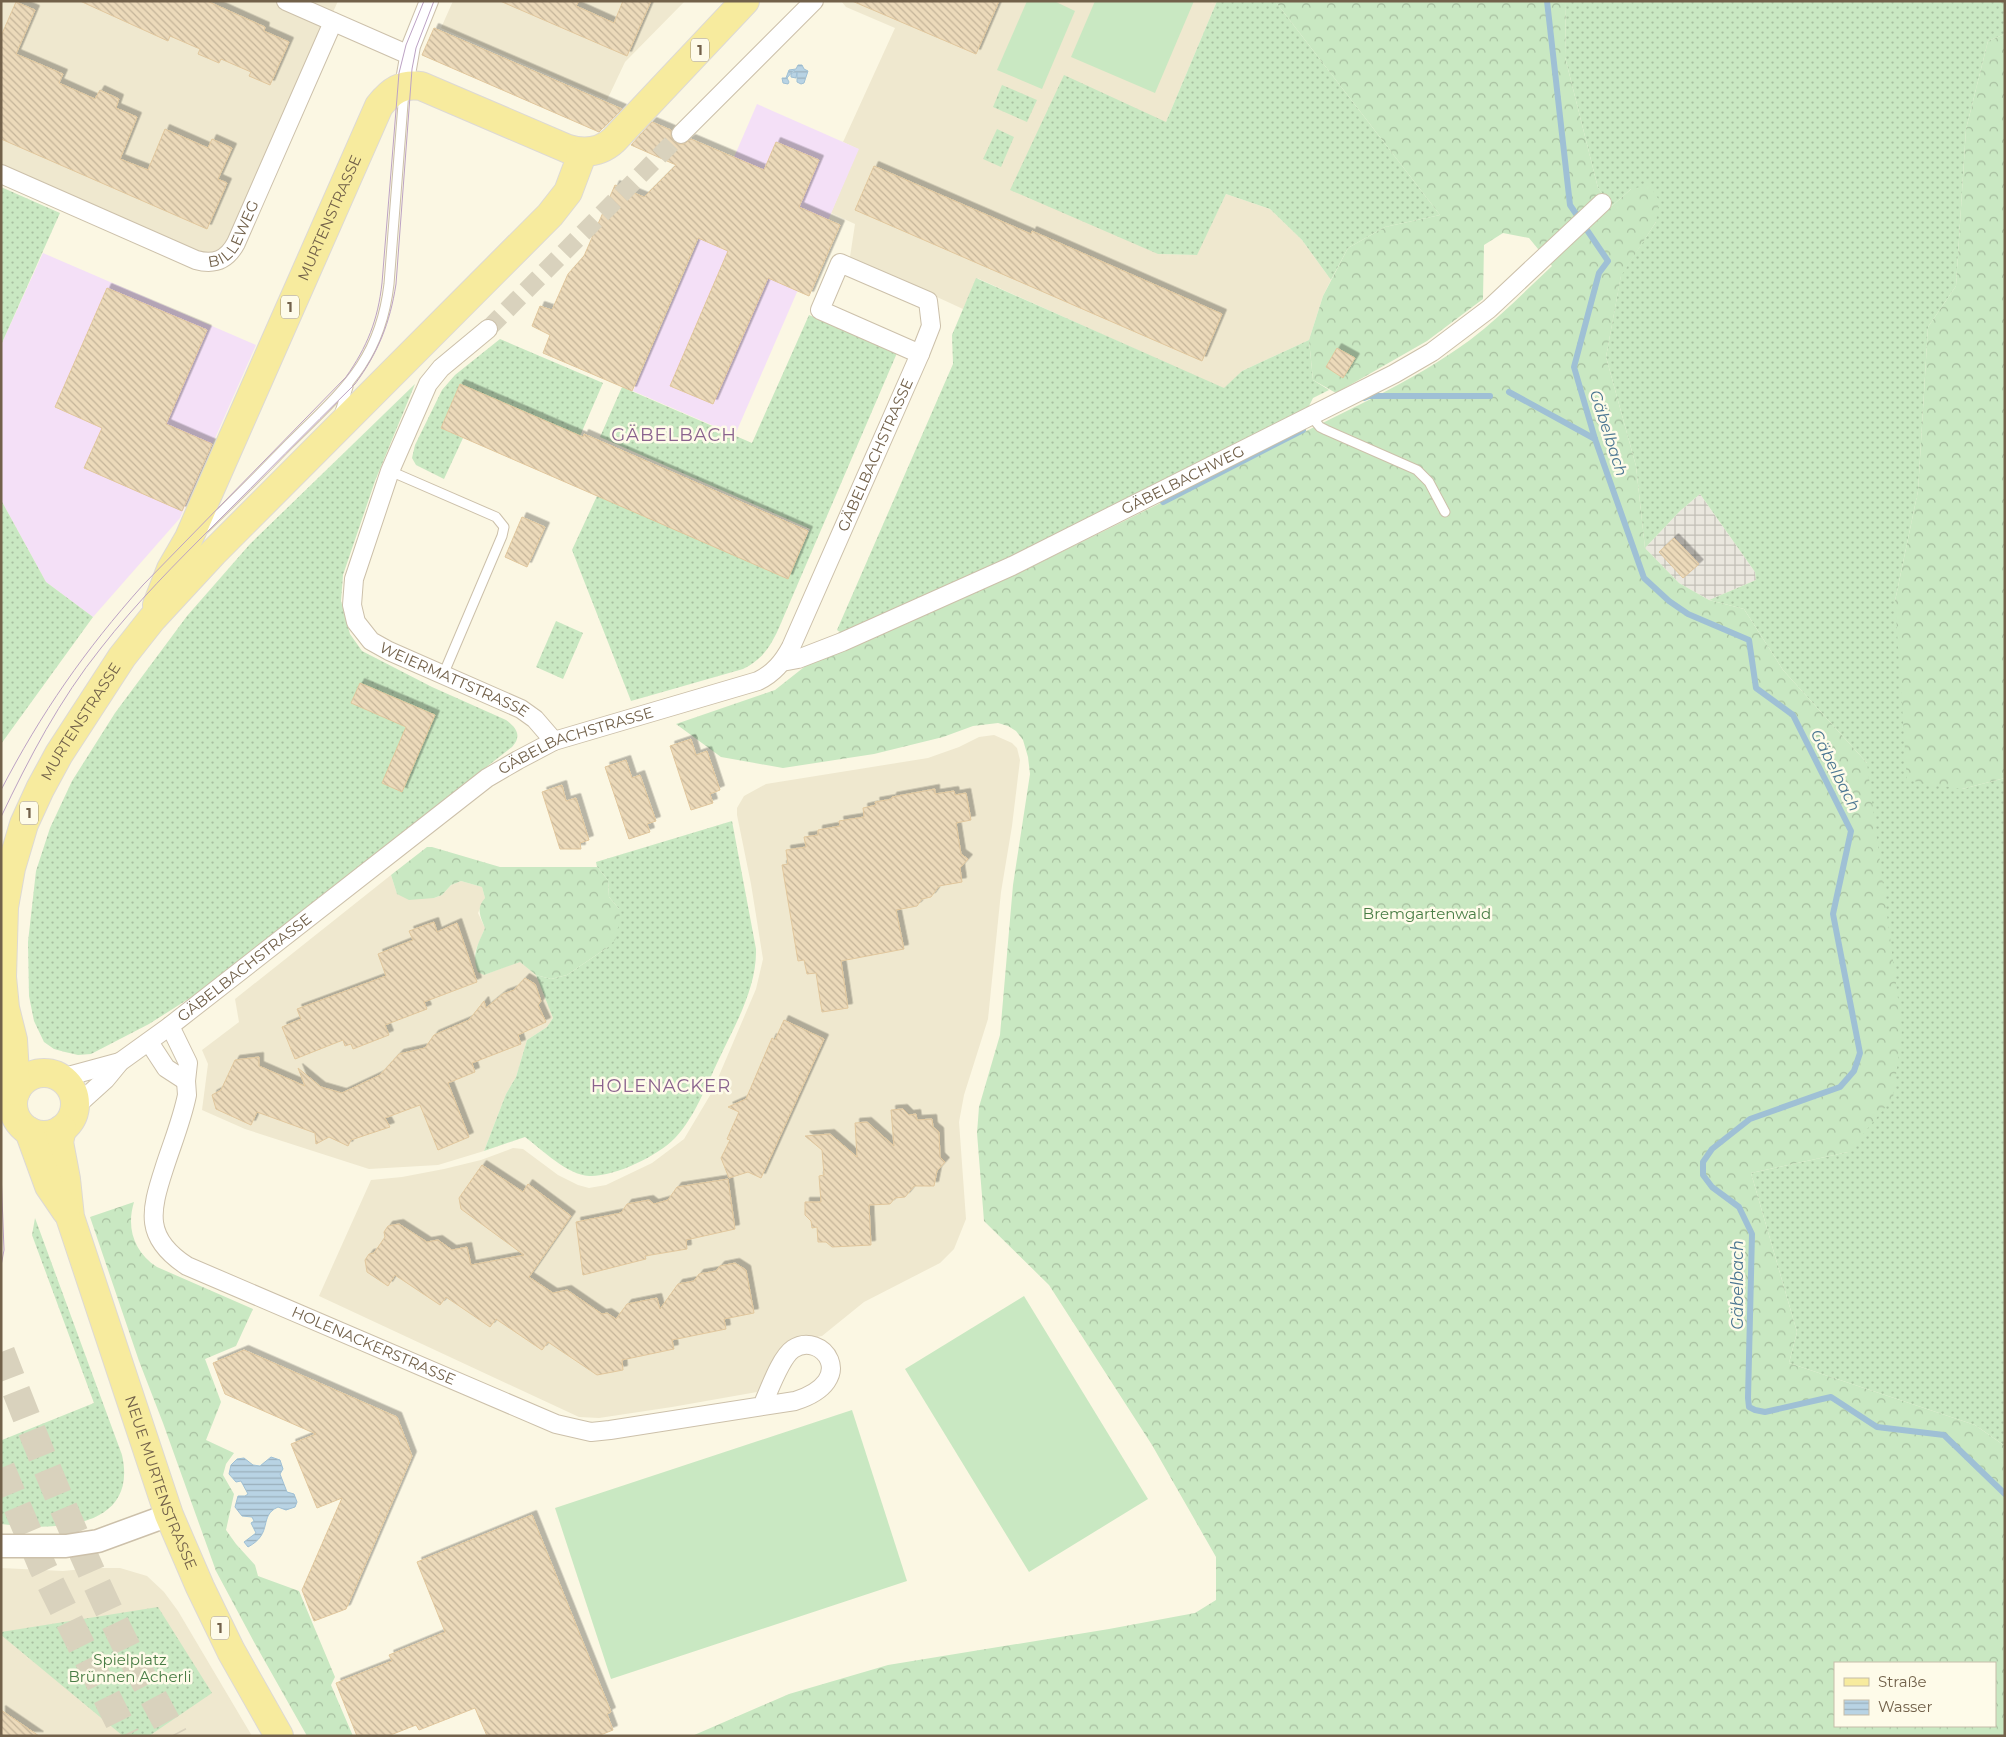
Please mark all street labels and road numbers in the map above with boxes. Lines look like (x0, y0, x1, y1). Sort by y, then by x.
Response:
road number: 1 (691, 38, 709, 62)
street label: MURTENSTRASSE (293, 152, 365, 284)
street label: BILLEWEG (206, 197, 263, 271)
road number: 1 (281, 296, 299, 318)
street label: GÄBELBACHSTRASSE (833, 375, 917, 534)
street label: GÄBELBACHWEG (1118, 441, 1247, 518)
street label: WEIERMATTSTRASSE (376, 638, 533, 721)
street label: MURTENSTRASSE (36, 659, 125, 784)
street label: GÄBELBACHSTRASSE (495, 702, 655, 778)
road number: 1 (20, 801, 38, 824)
street label: GÄBELBACHSTRASSE (173, 909, 315, 1026)
street label: HOLENACKERSTRASSE (289, 1302, 459, 1389)
street label: NEUE MURTENSTRASSE (121, 1393, 201, 1572)
road number: 1 (211, 1616, 229, 1640)

